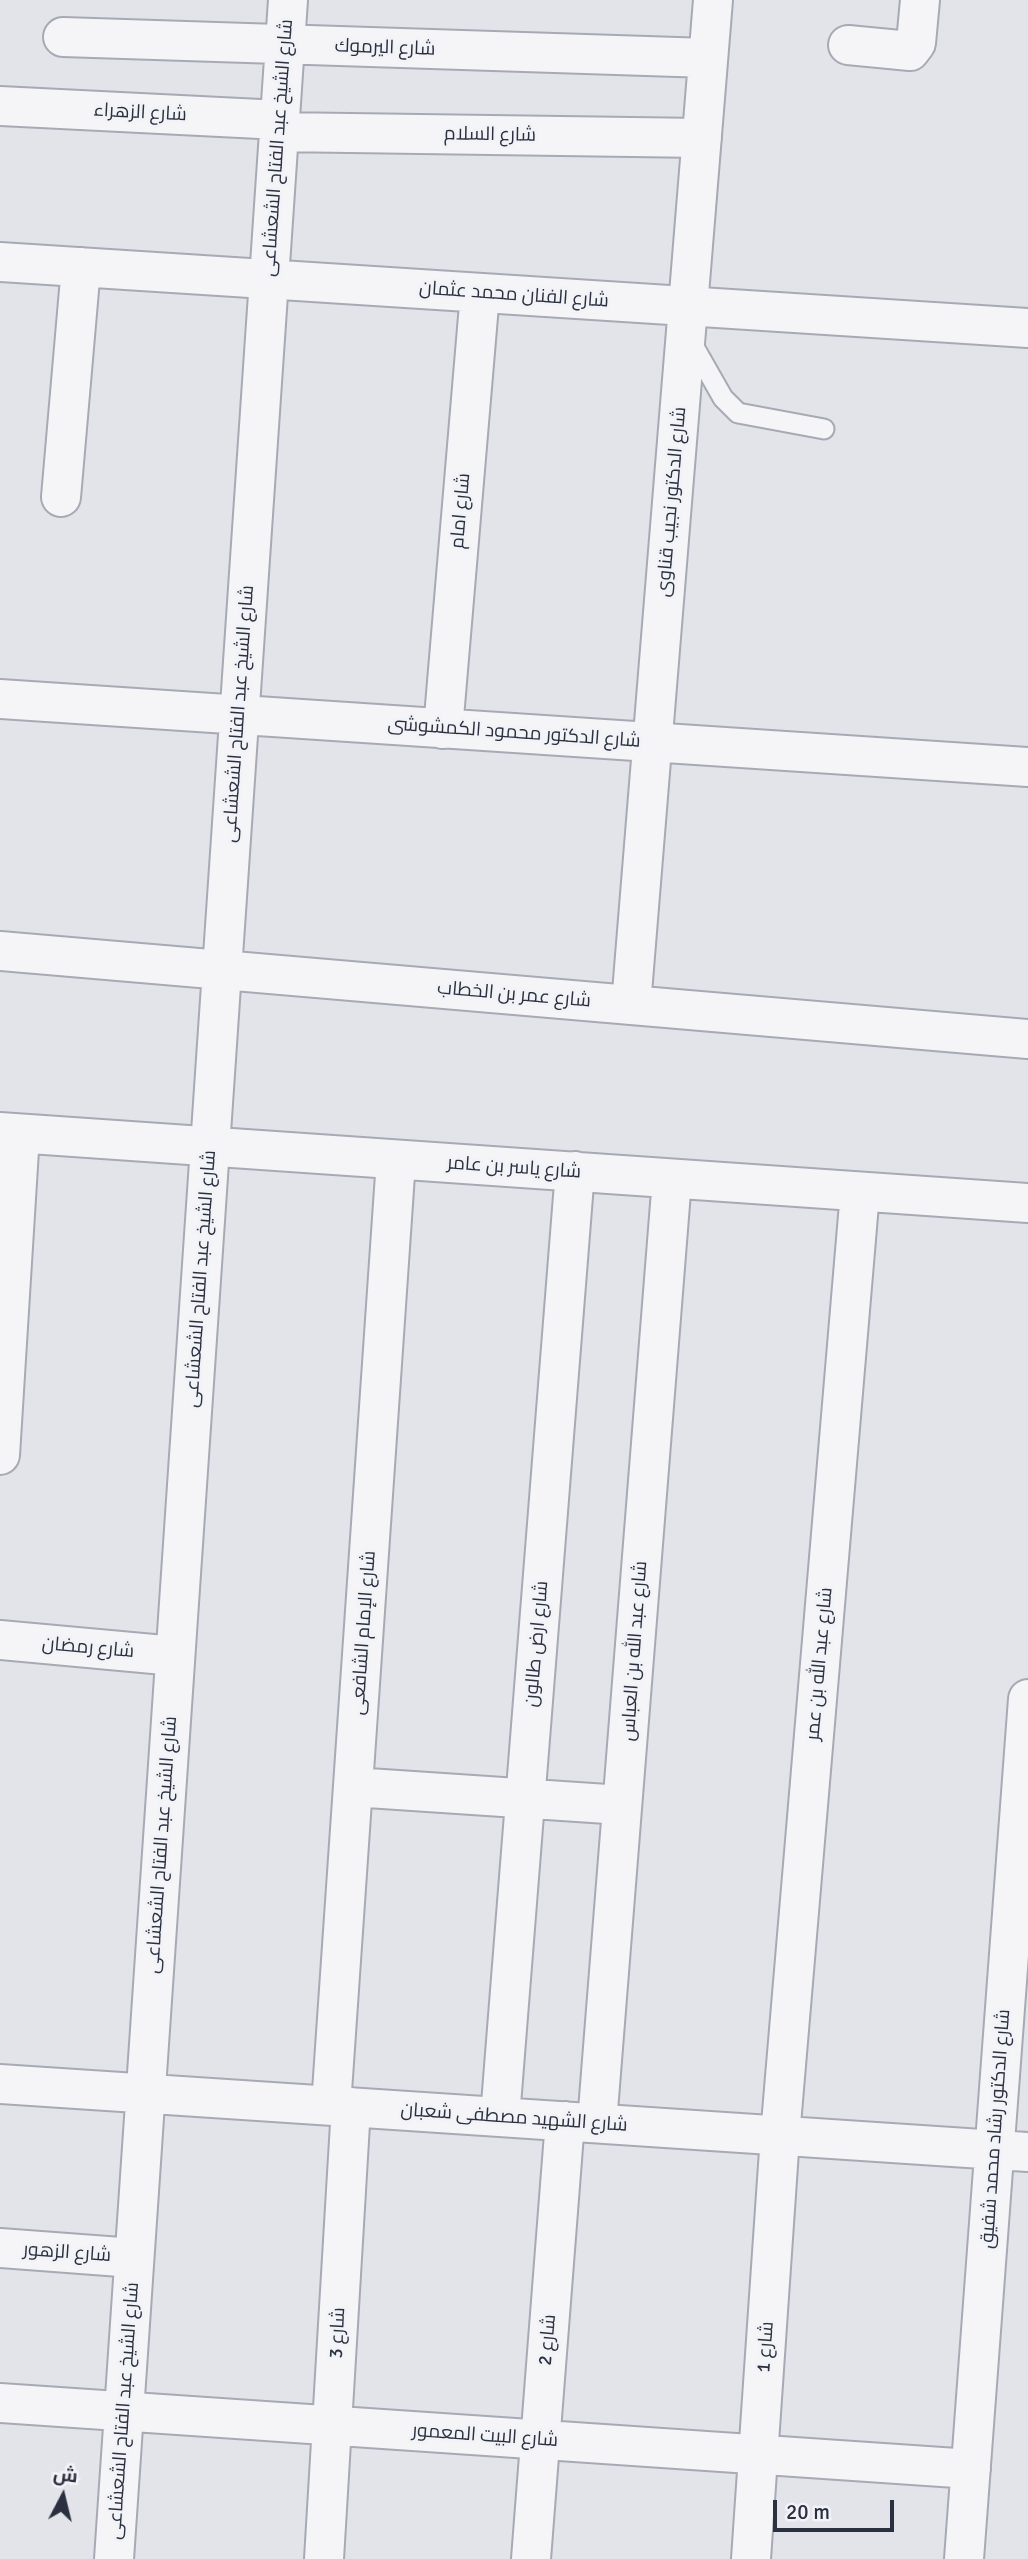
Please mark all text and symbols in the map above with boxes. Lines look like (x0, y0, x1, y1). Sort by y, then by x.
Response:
street label: شارع الشيخ عبد الفتاح الشعشاعى (258, 18, 298, 278)
street label: شارع اليرموك (334, 35, 436, 61)
street label: شارع الزهراء (93, 99, 187, 127)
street label: شارع السلام (444, 123, 536, 147)
street label: شارع الفنان محمد عثمان (418, 277, 610, 313)
street label: شارع الدكتور نجيب قناوى (652, 406, 692, 598)
street label: شارع امام (446, 472, 476, 550)
street label: شارع الشيخ عبد الفتاح الشعشاعى (219, 584, 259, 844)
street label: شارع الدكتور محمود الكمشوشى (387, 713, 641, 753)
street label: شارع عمر بن الخطاب (436, 977, 592, 1013)
street label: شارع الشيخ عبد الفتاح الشعشاعى (181, 1149, 221, 1409)
street label: شارع ياسر بن عامر (446, 1152, 582, 1184)
street label: شارع الإمام الشافعى (347, 1550, 381, 1716)
street label: شارع عبد الله بن العباس (617, 1560, 653, 1742)
street label: شارع ارض طالون (520, 1580, 554, 1708)
street label: شارع عبد الله بن عمر (802, 1586, 838, 1742)
street label: شارع رمضان (41, 1633, 135, 1663)
street label: شارع الشيخ عبد الفتاح الشعشاعى (142, 1715, 182, 1975)
street label: شارع الدكتور رشاد محمد شفيق (976, 2008, 1016, 2250)
street label: شارع الشهيد مصطفى شعبان (400, 2099, 628, 2137)
street label: شارع الزهور (22, 2239, 112, 2267)
street label: شارع الشيخ عبد الفتاح الشعشاعى (104, 2281, 144, 2541)
street label: شارع 3 (325, 2307, 351, 2359)
street label: شارع 2 (534, 2313, 562, 2367)
street label: شارع 1 (753, 2321, 779, 2373)
street label: شارع البيت المعمور (411, 2420, 559, 2452)
north arrow (28, 2461, 98, 2531)
text: ش (52, 2462, 79, 2489)
scale bar (776, 2486, 897, 2530)
text: 20 m (786, 2499, 830, 2525)

